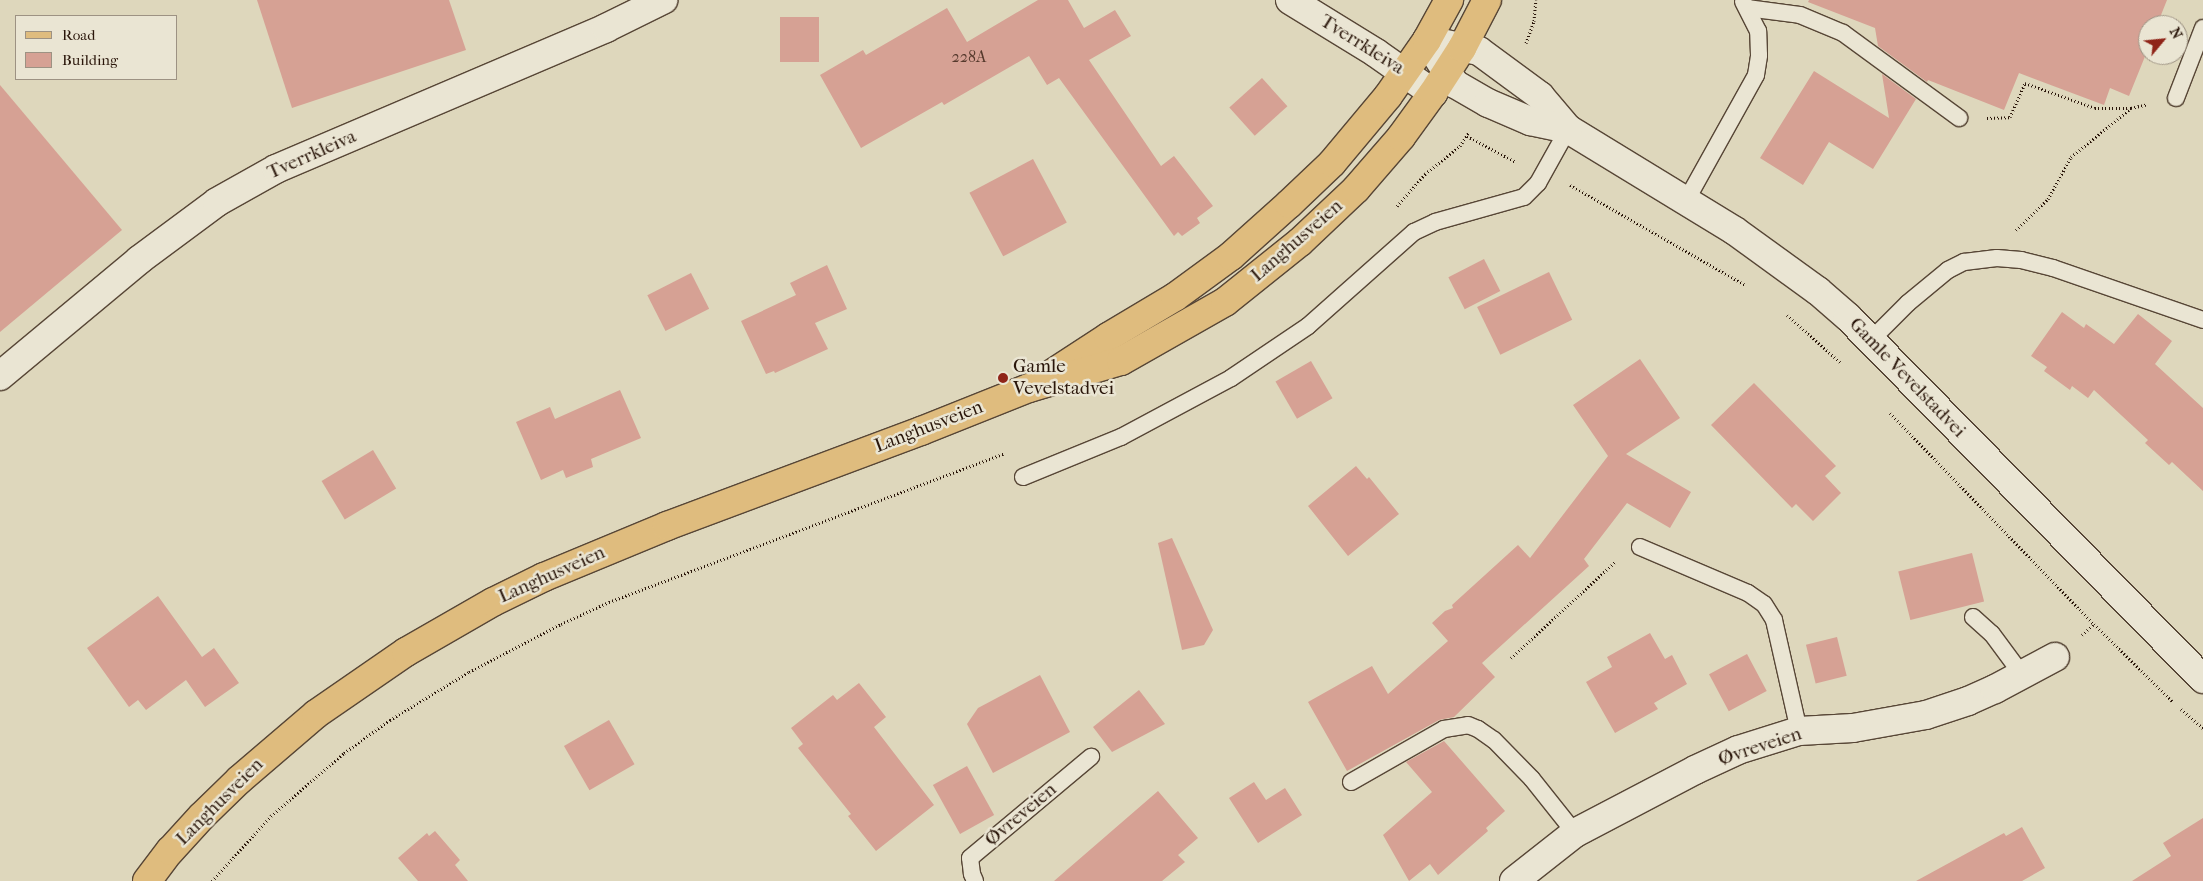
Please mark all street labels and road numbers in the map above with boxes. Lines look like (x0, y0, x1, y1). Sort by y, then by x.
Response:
street label: Tverrkleiva (1316, 10, 1408, 80)
street label: Tverrkleiva (264, 125, 360, 185)
street label: Langhusveien (1246, 195, 1348, 287)
street label: Gamle Vevelstadvei (1844, 313, 1970, 443)
street label: Langhusveien (872, 396, 986, 458)
street label: Langhusveien (495, 541, 609, 609)
street label: Øvreveien (1715, 723, 1805, 771)
street label: Langhusveien (172, 754, 268, 850)
street label: Øvreveien (981, 779, 1061, 851)

